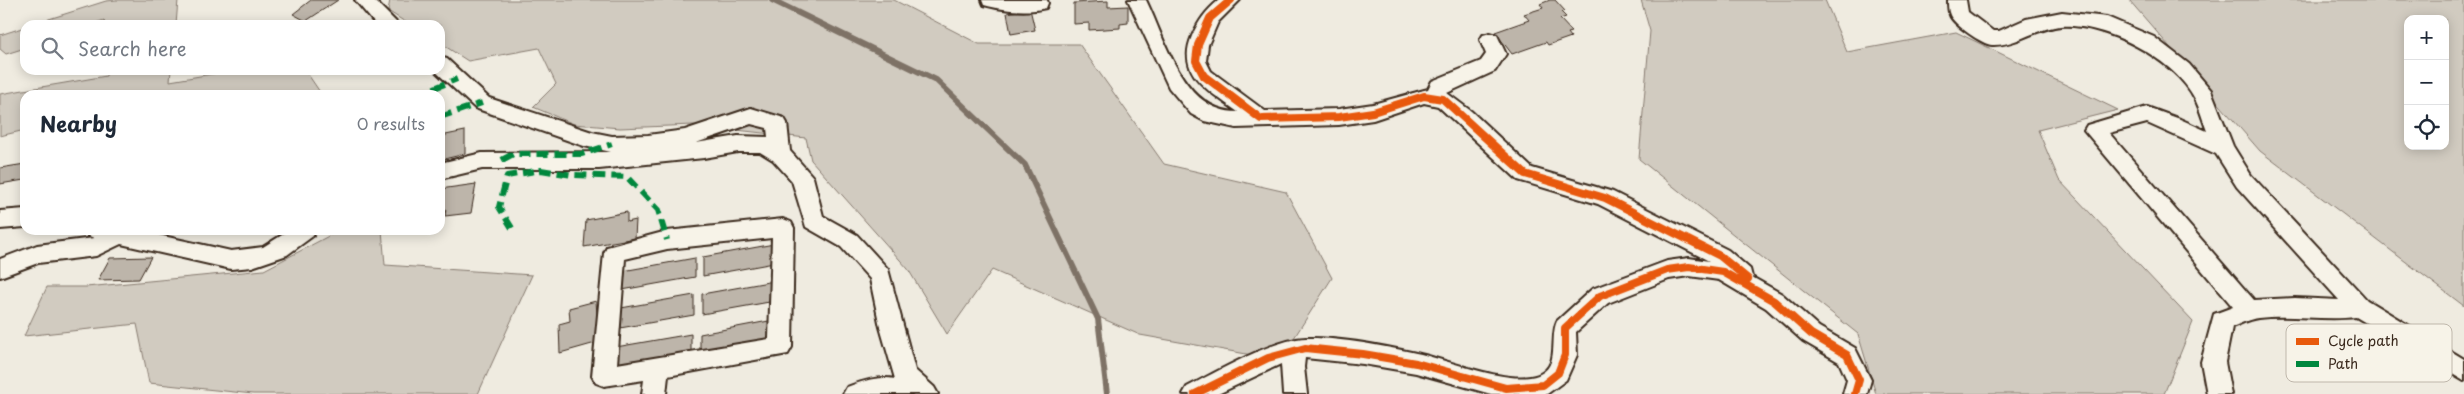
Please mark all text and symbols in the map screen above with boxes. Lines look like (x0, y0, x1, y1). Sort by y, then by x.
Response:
map controls (2404, 15, 2449, 150)
button: + (2404, 15, 2449, 60)
search box (20, 20, 445, 75)
icon: search (38, 34, 66, 62)
text: Search here (78, 34, 187, 62)
button: − (2404, 60, 2449, 105)
button: locate (2404, 105, 2449, 150)
text: Nearby (40, 107, 117, 139)
text: 0 results (357, 111, 425, 135)
legend (2286, 324, 2452, 382)
text: Cycle path (2328, 330, 2399, 351)
text: Path (2328, 353, 2358, 374)

